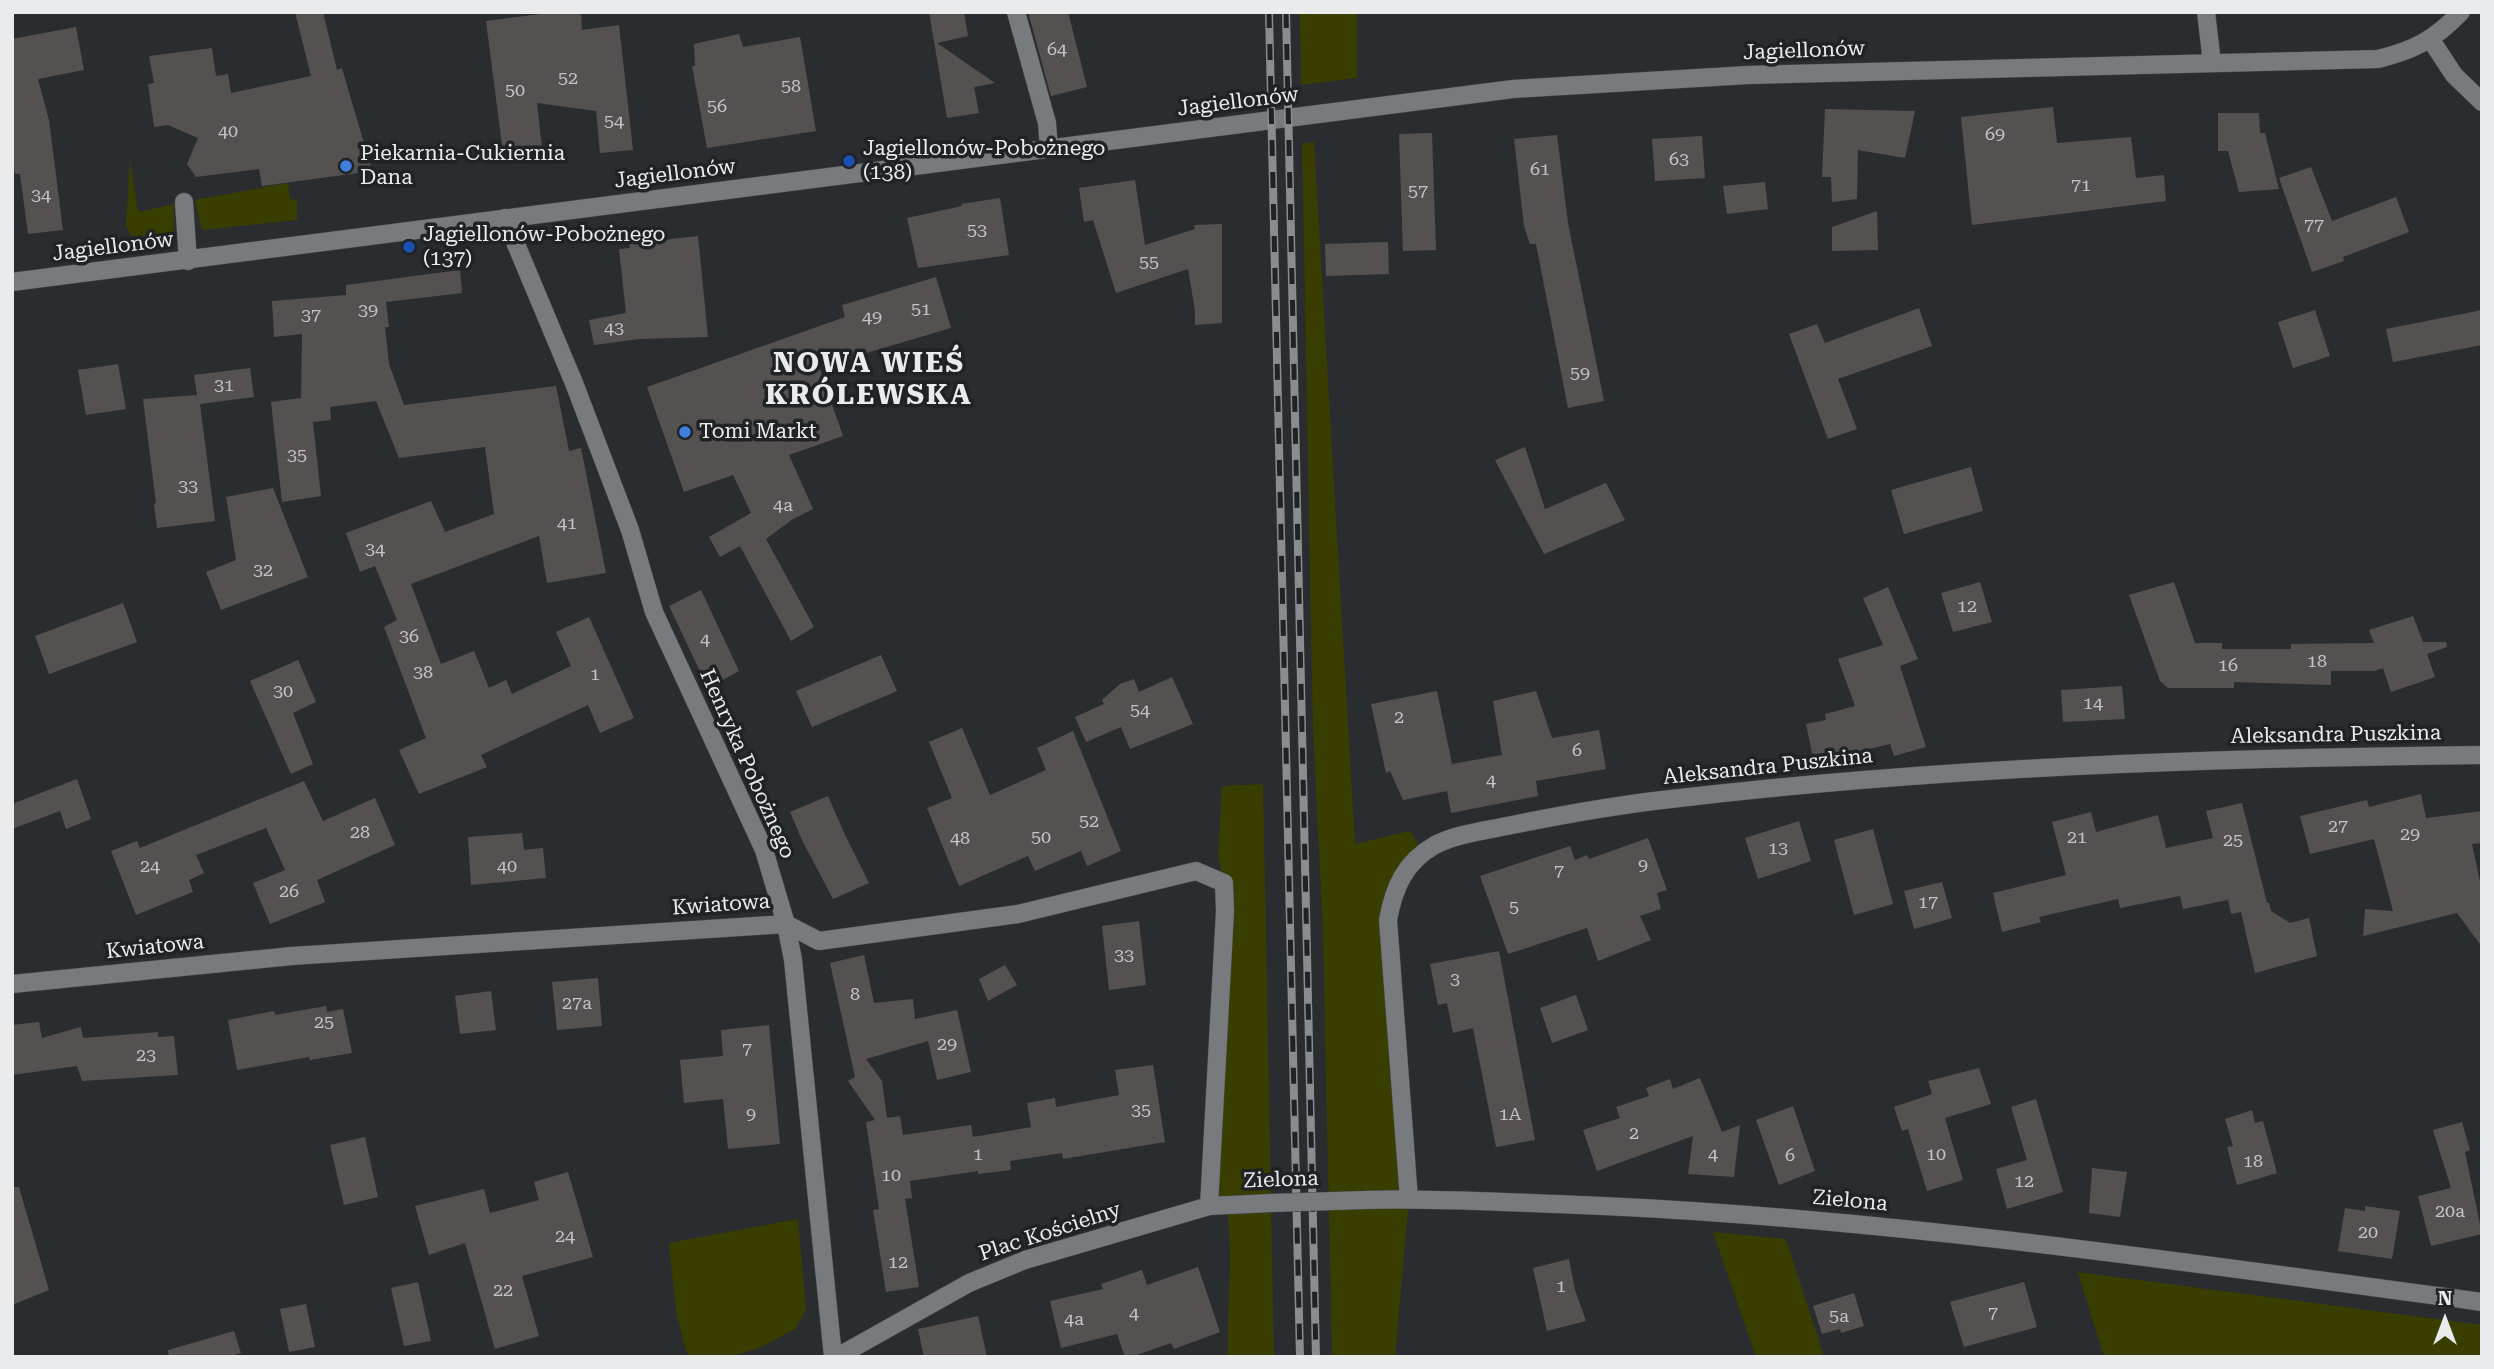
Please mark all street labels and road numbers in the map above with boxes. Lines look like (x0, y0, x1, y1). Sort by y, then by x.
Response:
street label: Jagiellonów (1743, 36, 1865, 66)
street label: Jagiellonów (1176, 82, 1300, 122)
street label: Jagiellonów (613, 154, 737, 194)
street label: Jagiellonów (51, 227, 175, 267)
street label: Henryka Pobożnego (694, 665, 800, 863)
street label: Aleksandra Puszkina (2230, 721, 2442, 749)
street label: Aleksandra Puszkina (1662, 743, 1874, 791)
street label: Kwiatowa (671, 889, 771, 921)
street label: Kwiatowa (105, 929, 205, 965)
street label: Zielona (1243, 1166, 1319, 1194)
street label: Zielona (1811, 1185, 1889, 1217)
street label: Plac Kościelny (976, 1197, 1124, 1267)

